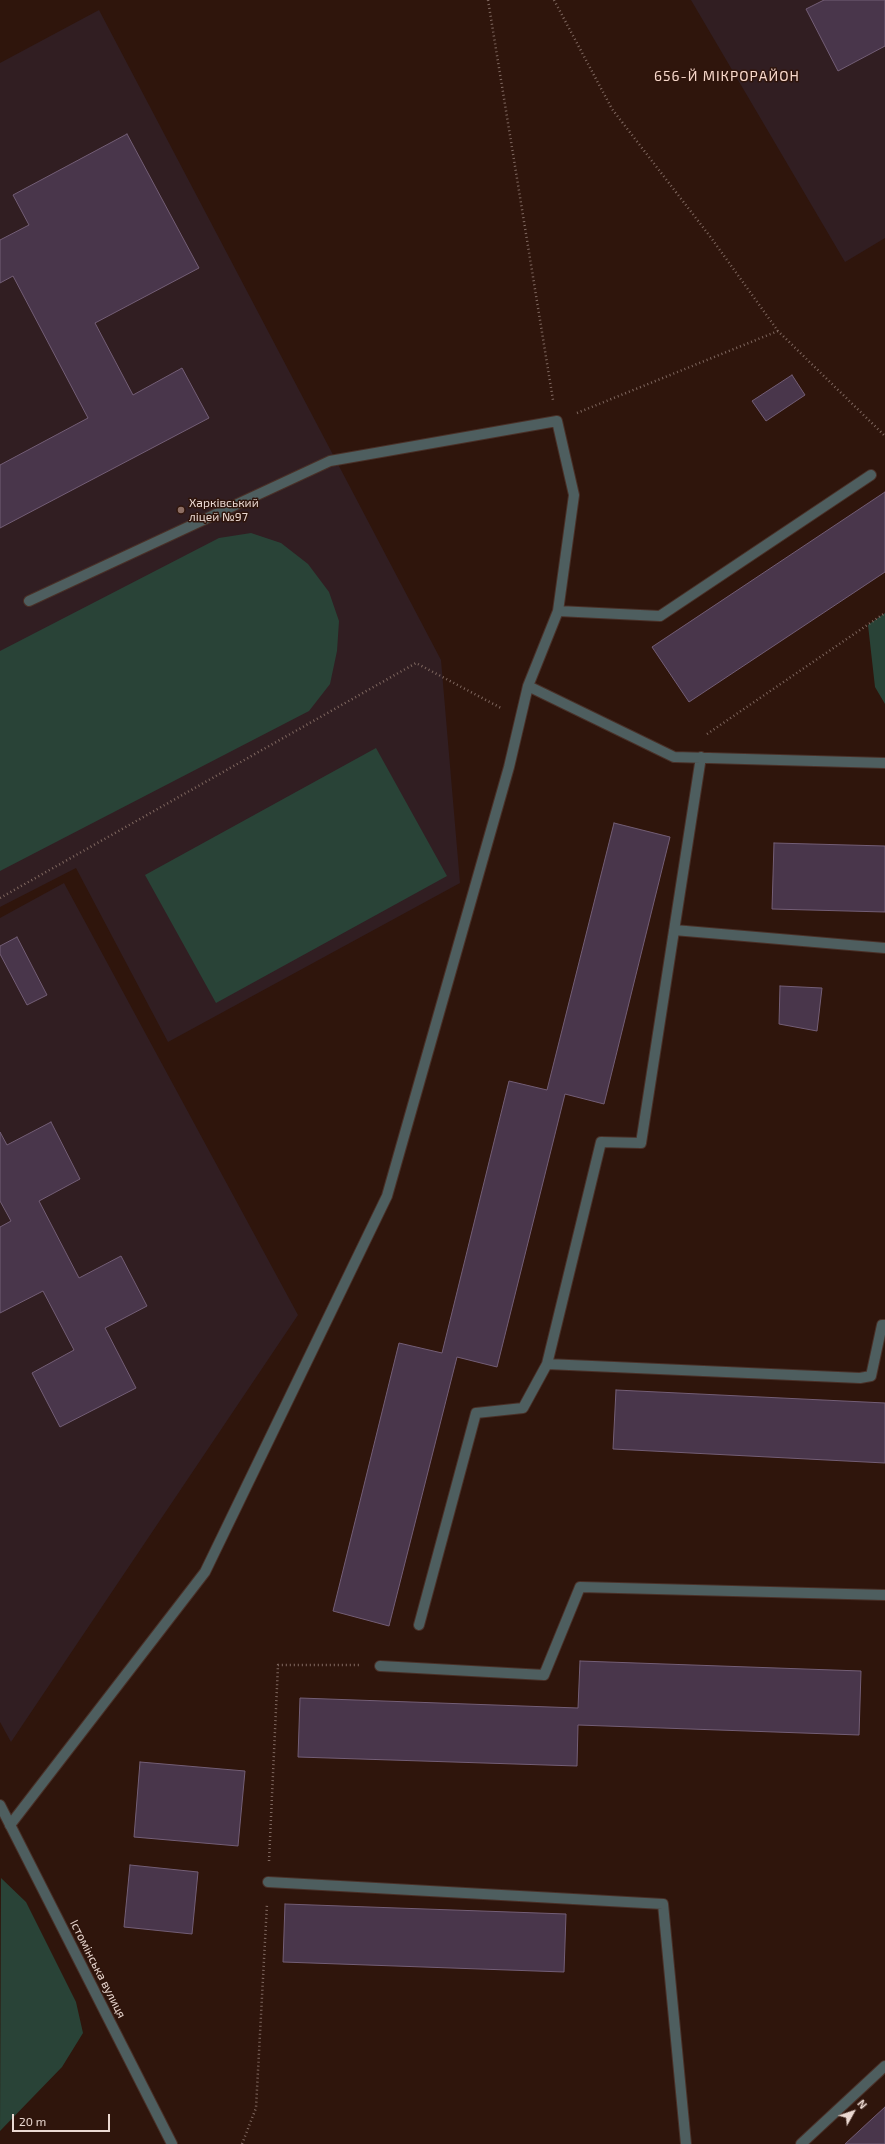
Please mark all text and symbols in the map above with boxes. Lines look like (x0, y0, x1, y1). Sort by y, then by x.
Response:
district label: 656-Й МІКРОРАЙОН (654, 68, 800, 84)
place label: Харківський ліцей №97 (189, 496, 259, 524)
marker: Харківський ліцей №97 (176, 505, 186, 515)
street label: Істомінська вулиця (67, 1917, 129, 2021)
north arrow (833, 2092, 873, 2132)
text: N (855, 2097, 870, 2111)
scale bar (14, 2106, 112, 2132)
text: 20 m (19, 2114, 46, 2128)

